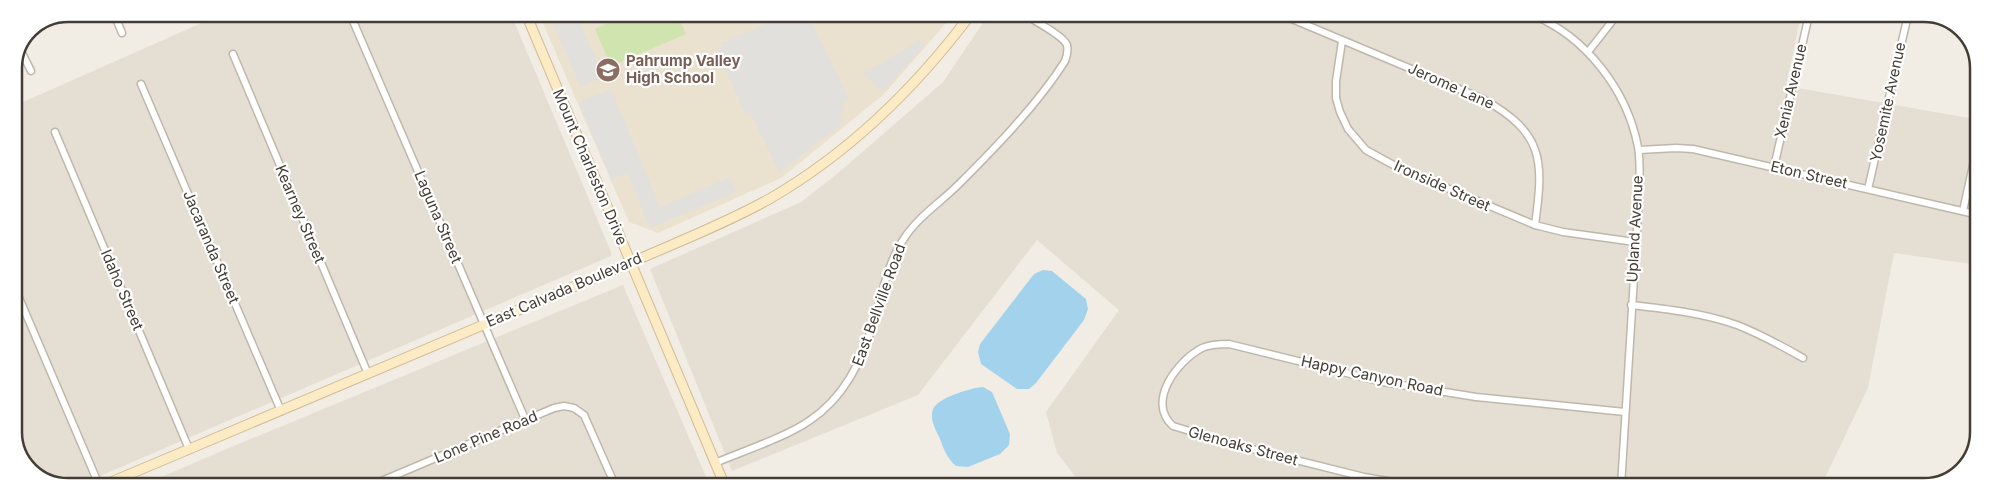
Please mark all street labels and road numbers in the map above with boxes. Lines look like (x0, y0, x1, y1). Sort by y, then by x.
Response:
street label: Yosemite Avenue (1866, 40, 1909, 163)
street label: Xenia Avenue (1770, 42, 1811, 140)
street label: Jerome Lane (1405, 58, 1497, 113)
street label: Mount Charleston Drive (549, 86, 632, 248)
street label: Ironside Street (1391, 156, 1493, 215)
street label: Eton Street (1769, 156, 1849, 193)
street label: Kearney Street (271, 162, 330, 266)
street label: Laguna Street (410, 168, 467, 266)
street label: Upland Avenue (1622, 175, 1647, 283)
street label: Jacaranda Street (179, 187, 244, 306)
street label: East Bellville Road (848, 241, 909, 369)
street label: Idaho Street (97, 246, 148, 333)
street label: East Calvada Boulevard (483, 248, 645, 331)
street label: Happy Canyon Road (1299, 351, 1445, 400)
street label: Lone Pine Road (431, 406, 540, 467)
street label: Glenoaks Street (1186, 422, 1300, 469)

